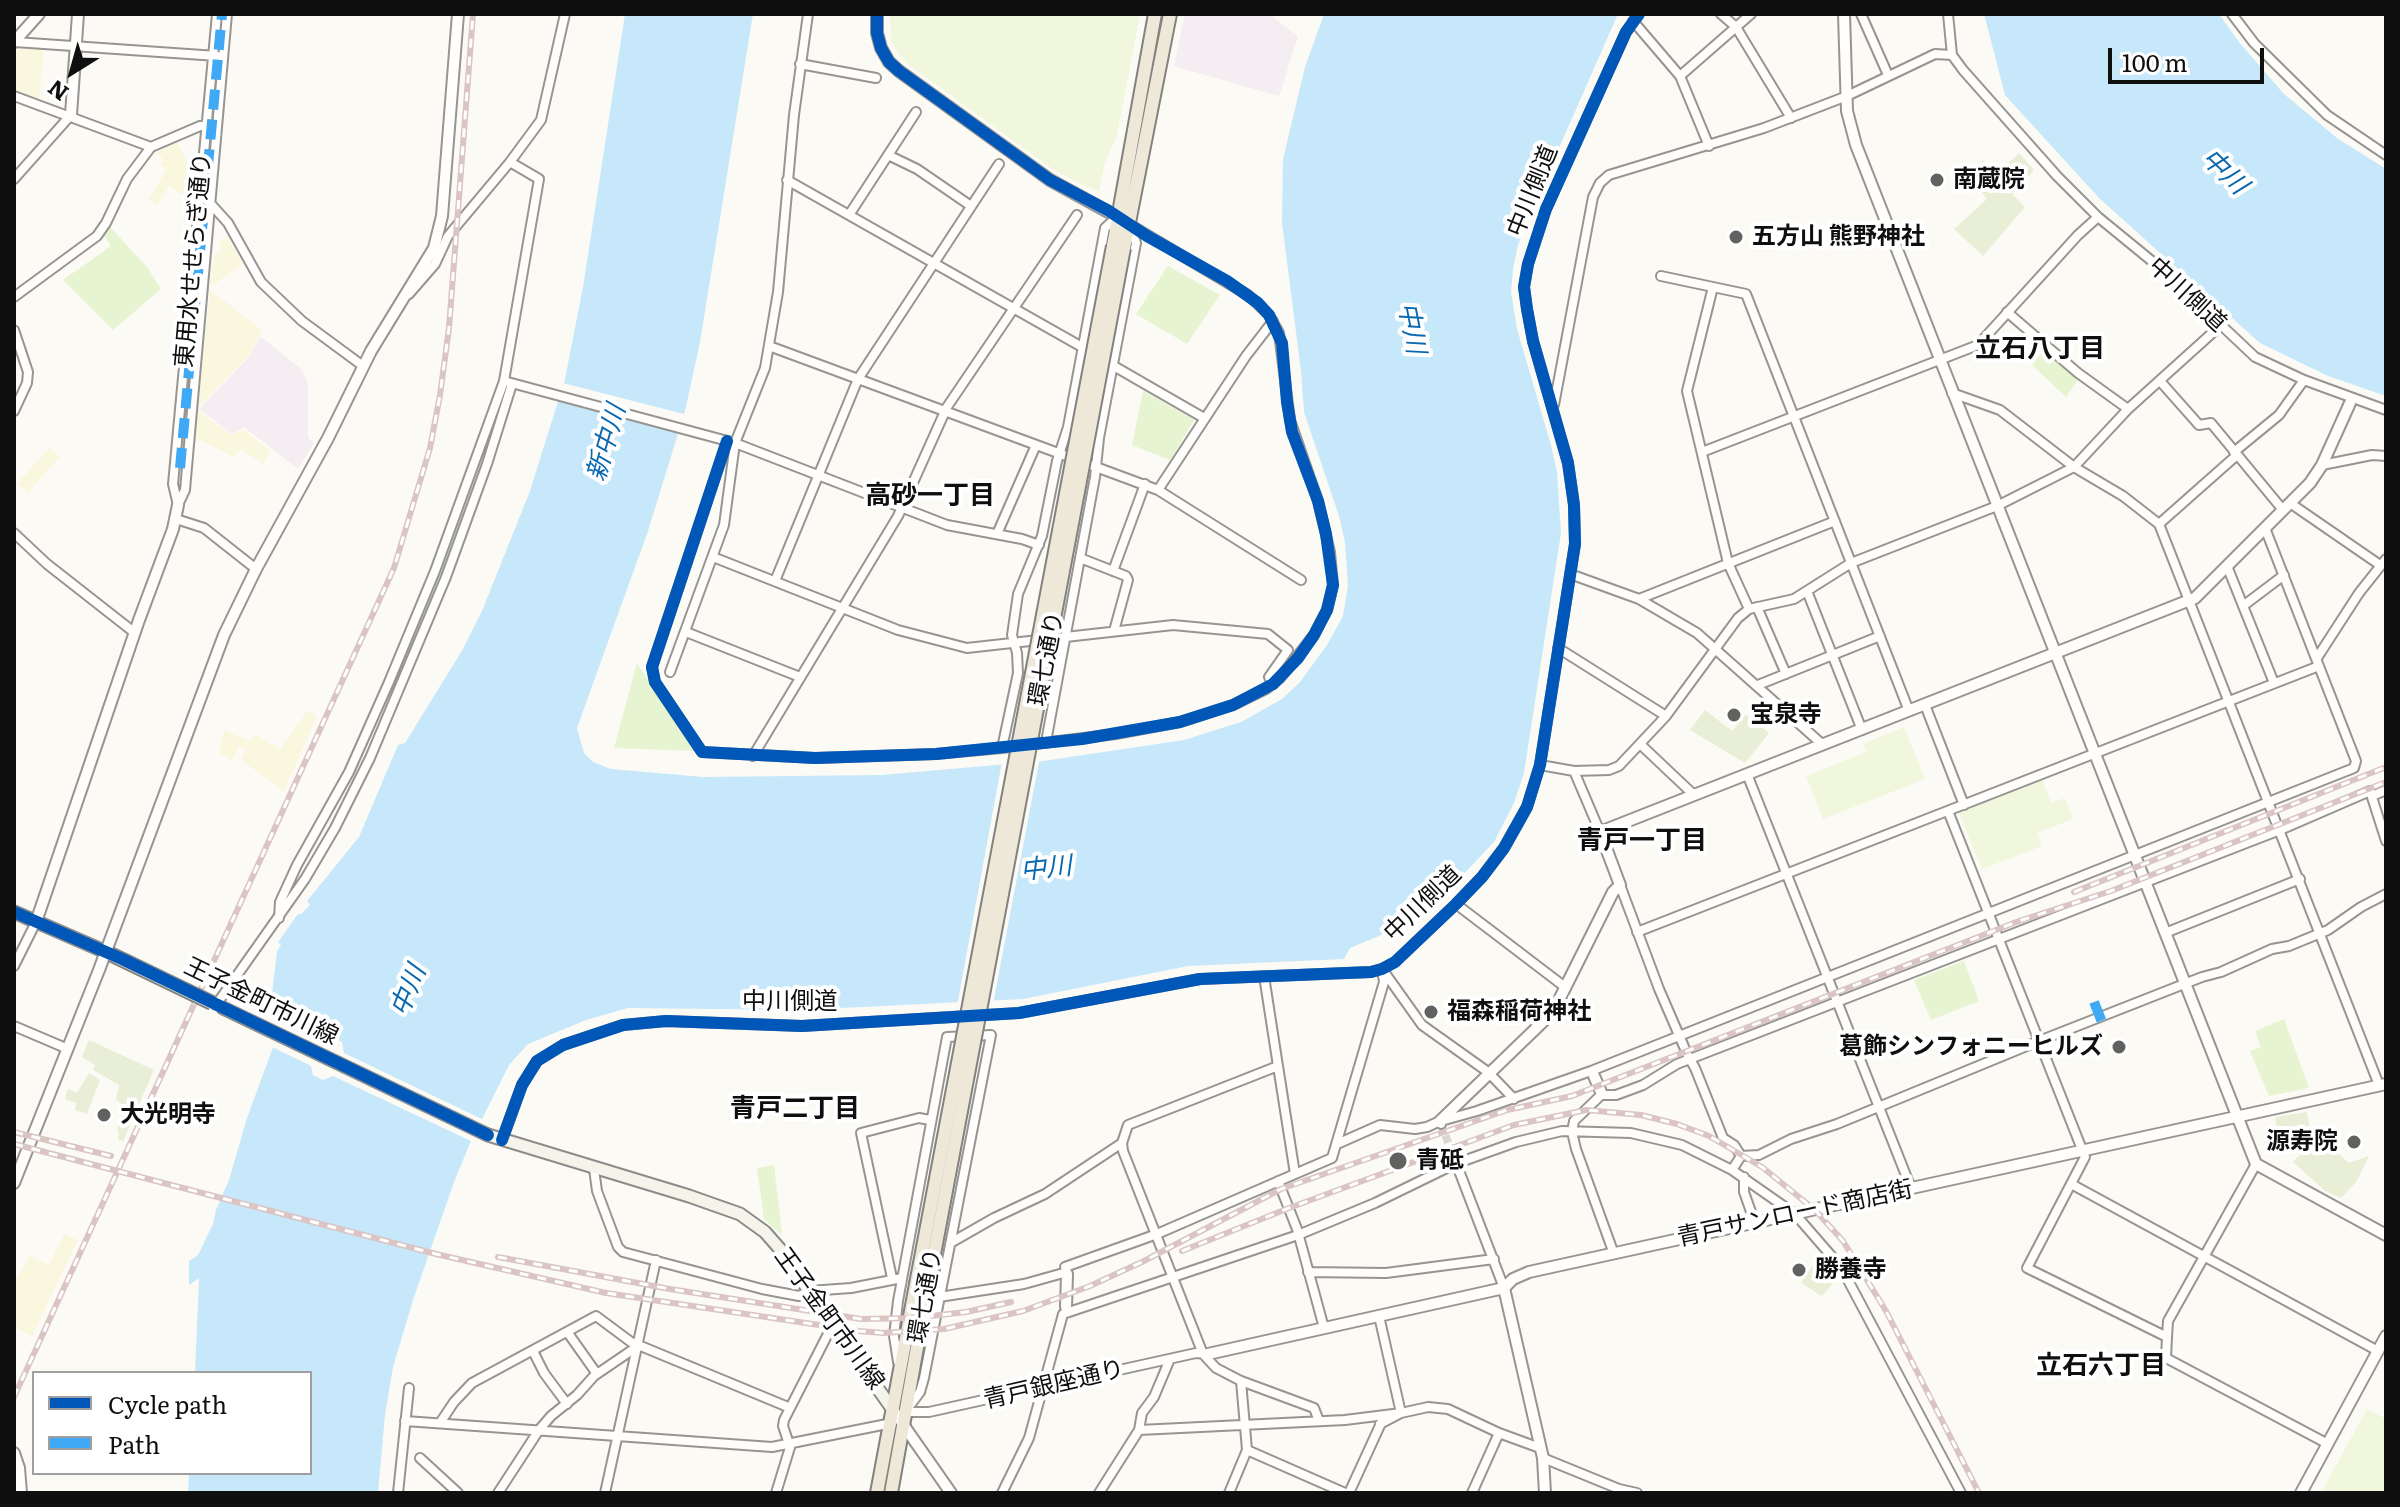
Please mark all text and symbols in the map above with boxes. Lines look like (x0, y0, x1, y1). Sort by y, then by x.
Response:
north arrow (32, 32, 112, 112)
scale bar (2112, 32, 2268, 82)
text: 100 m (2122, 44, 2188, 79)
text: N (40, 73, 75, 110)
street label: 中川側道 (1502, 141, 1564, 241)
water label: 中川 (2194, 143, 2254, 201)
street label: 東用水せせらぎ通り (170, 151, 218, 369)
place label: 南蔵院 (1953, 166, 2025, 194)
marker: 南蔵院 (1928, 171, 1946, 189)
place label: 五方山 熊野神社 (1752, 223, 1925, 251)
marker: 五方山 熊野神社 (1727, 228, 1745, 246)
street label: 中川側道 (2142, 252, 2232, 338)
water label: 中川 (1391, 300, 1431, 356)
district label: 立石八丁目 (1975, 333, 2105, 365)
water label: 新中川 (581, 401, 633, 485)
district label: 高砂一丁目 (865, 480, 995, 512)
street label: 環七通り (1024, 609, 1070, 709)
place label: 宝泉寺 (1750, 701, 1822, 729)
marker: 宝泉寺 (1725, 706, 1743, 724)
district label: 青戸一丁目 (1577, 825, 1707, 857)
water label: 中川 (1019, 851, 1073, 887)
street label: 中川側道 (1378, 860, 1468, 948)
street label: 王子金町市川線 (179, 952, 343, 1052)
water label: 中川 (385, 961, 433, 1021)
street label: 中川側道 (742, 988, 838, 1016)
place label: 福森稲荷神社 (1447, 998, 1591, 1026)
marker: 福森稲荷神社 (1422, 1003, 1440, 1021)
place label: 葛飾シンフォニーヒルズ (1839, 1033, 2103, 1061)
marker: 葛飾シンフォニーヒルズ (2110, 1038, 2128, 1056)
district label: 青戸二丁目 (730, 1093, 860, 1125)
place label: 大光明寺 (120, 1101, 216, 1129)
marker: 大光明寺 (95, 1106, 113, 1124)
place label: 源寿院 (2266, 1128, 2338, 1156)
marker: 源寿院 (2345, 1133, 2363, 1151)
place label: 青砥 (1416, 1147, 1464, 1175)
marker: 青砥 (1387, 1150, 1409, 1172)
street label: 青戸サンロード商店街 (1675, 1175, 1915, 1253)
street label: 王子金町市川線 (768, 1243, 890, 1395)
street label: 環七通り (903, 1246, 949, 1346)
place label: 勝養寺 (1815, 1256, 1887, 1284)
marker: 勝養寺 (1790, 1261, 1808, 1279)
district label: 立石六丁目 (2036, 1350, 2166, 1382)
street label: 青戸銀座通り (981, 1355, 1127, 1415)
legend (32, 1371, 312, 1475)
text: Cycle path (108, 1386, 227, 1421)
text: Path (108, 1426, 160, 1461)

